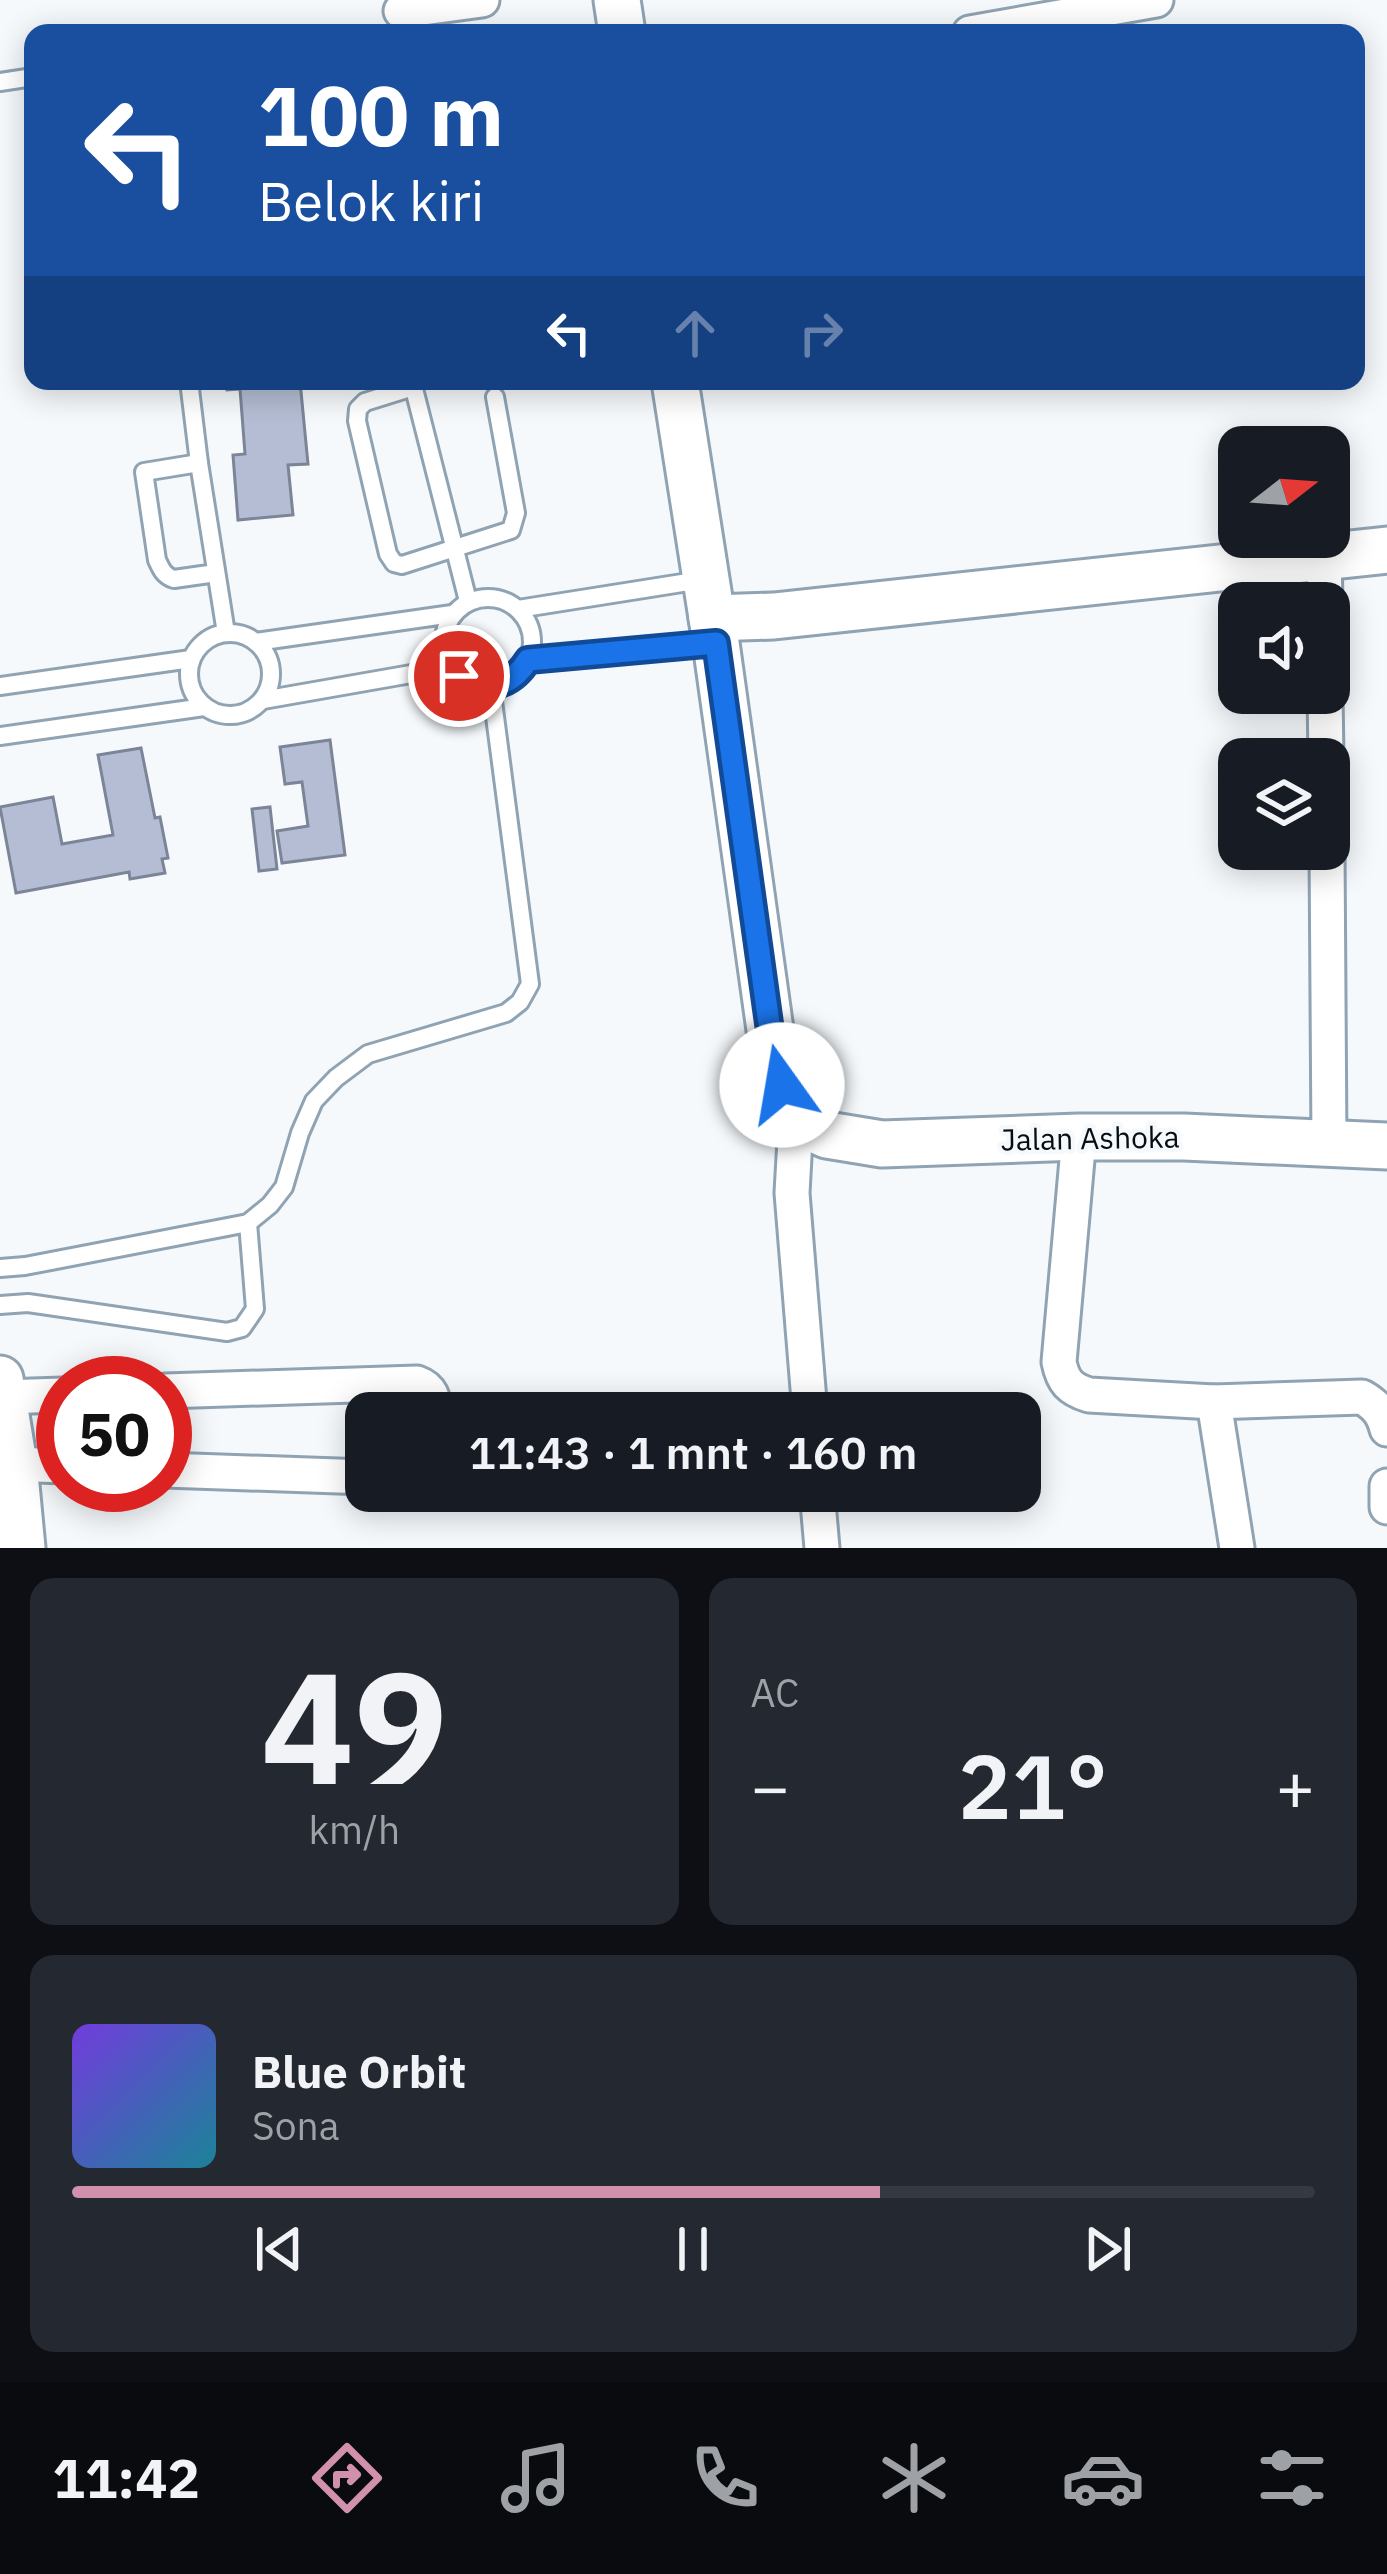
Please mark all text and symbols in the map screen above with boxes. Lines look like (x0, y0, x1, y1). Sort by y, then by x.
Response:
text: 100 m (258, 60, 504, 169)
icon: left (60, 72, 216, 228)
text: Belok kiri (258, 166, 484, 236)
icon: left (536, 300, 602, 366)
icon: ahead (662, 300, 728, 366)
icon: right (788, 300, 854, 366)
north arrow (1218, 426, 1350, 558)
map controls (1218, 426, 1350, 870)
button: sound (1218, 582, 1350, 714)
pin (408, 625, 510, 727)
icon: arrive (426, 643, 492, 709)
button: layers (1218, 738, 1350, 870)
position arrow (719, 1022, 845, 1148)
street label: Jalan Ashoka (1000, 1116, 1180, 1159)
speed limit sign: 50 (36, 1356, 192, 1512)
text: 11:43 · 1 mnt · 160 m (469, 1423, 917, 1481)
text: 49 (261, 1624, 448, 1827)
text: AC (751, 1667, 799, 1718)
text: 21° (958, 1727, 1108, 1844)
text: − (751, 1743, 790, 1829)
text: + (1275, 1743, 1315, 1829)
text: km/h (308, 1804, 400, 1855)
text: Blue Orbit (252, 2042, 466, 2100)
text: Sona (252, 2100, 339, 2151)
icon: previous (246, 2216, 312, 2282)
icon: pause (660, 2216, 726, 2282)
icon: next (1075, 2216, 1141, 2282)
icon: directions (305, 2436, 389, 2520)
icon: music (494, 2436, 578, 2520)
icon: phone (683, 2436, 767, 2520)
icon: climate (872, 2436, 956, 2520)
icon: car (1061, 2436, 1145, 2520)
icon: filters (1250, 2436, 1334, 2520)
text: 11:42 (53, 2443, 200, 2513)

